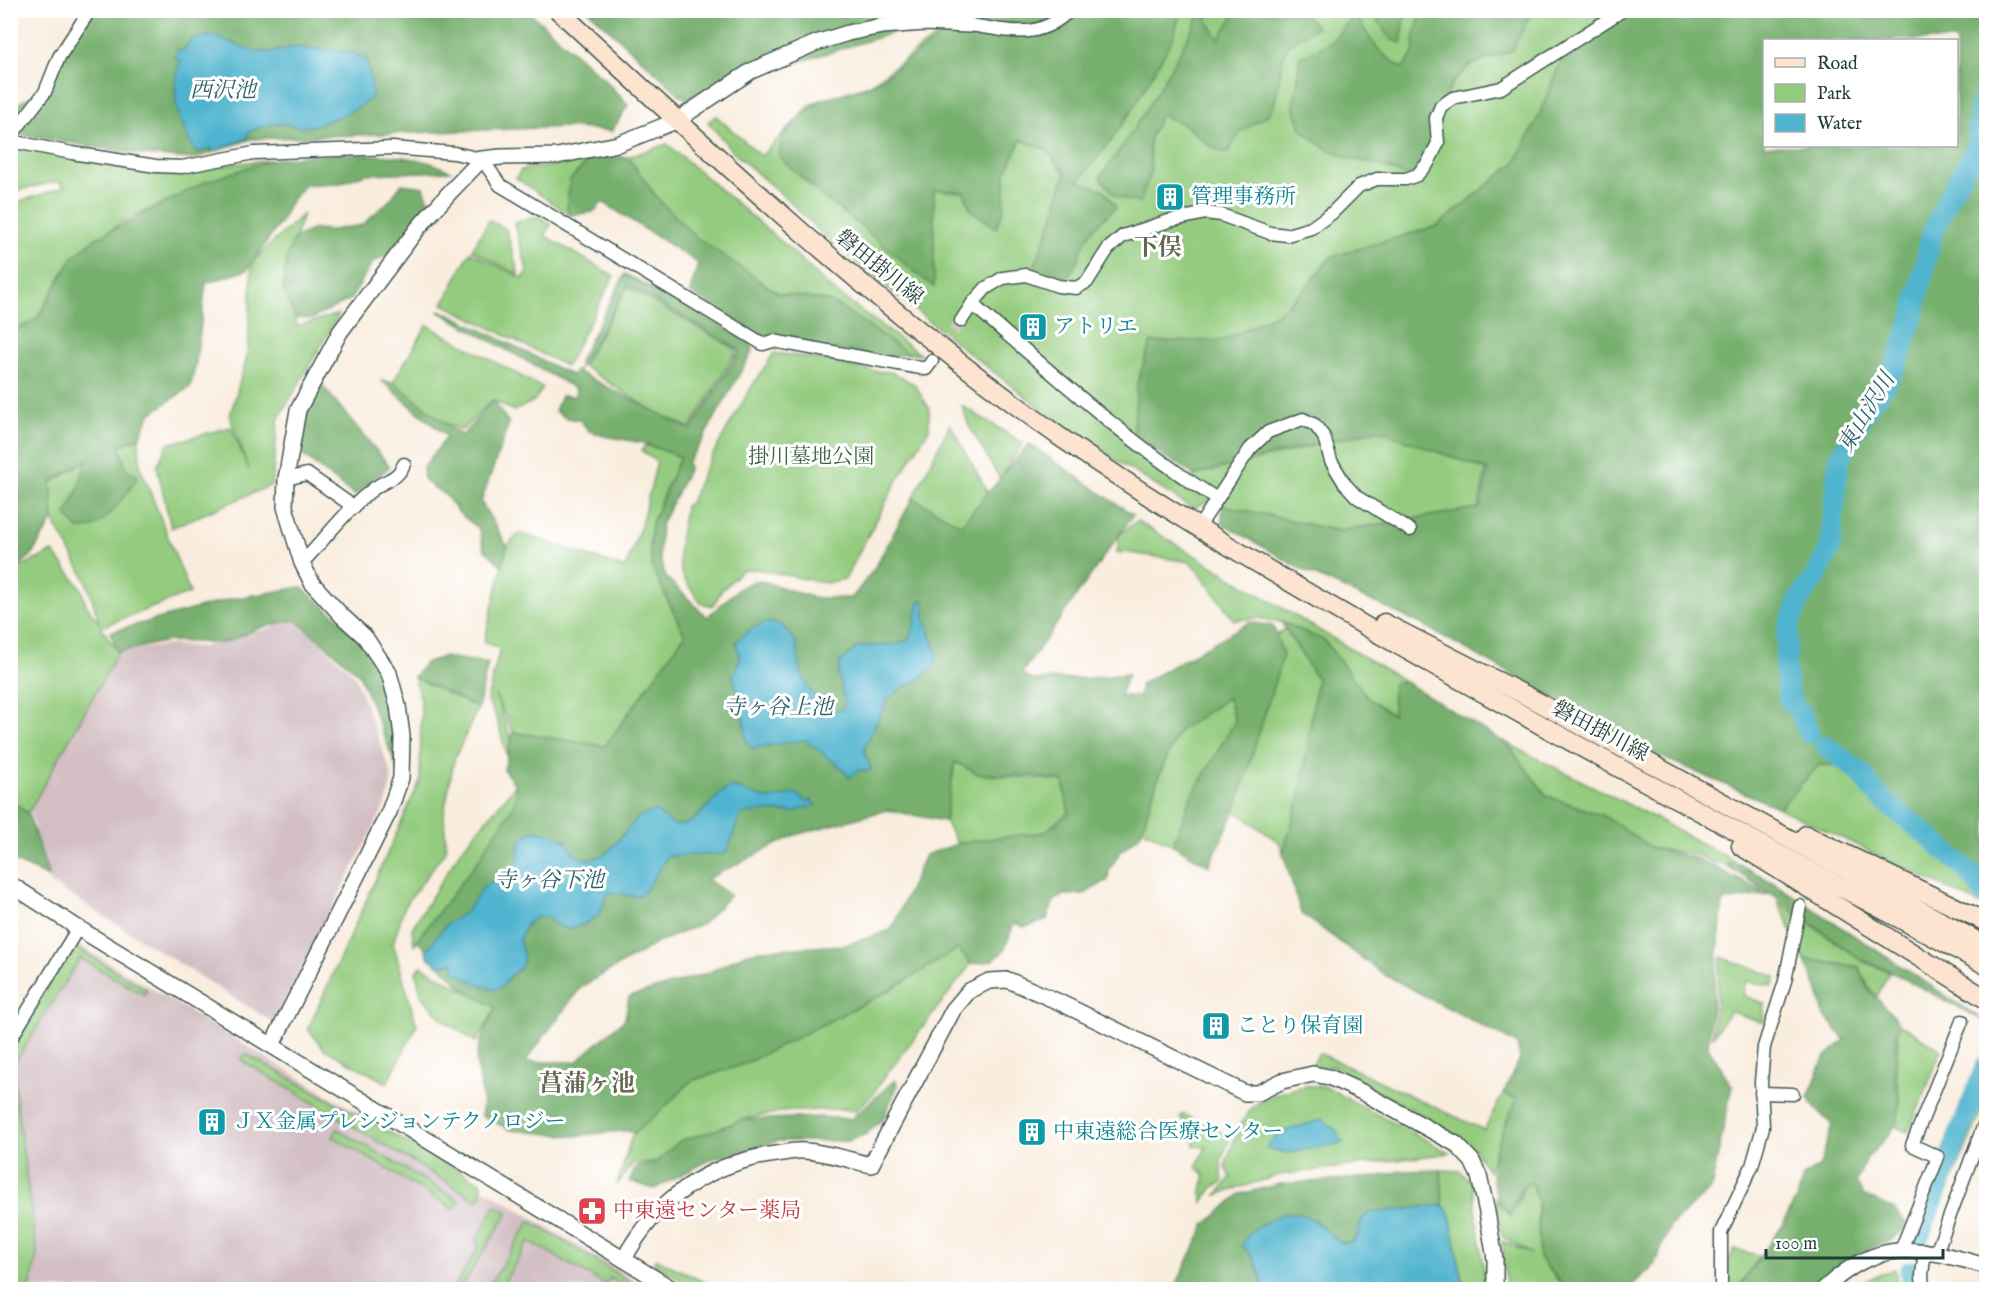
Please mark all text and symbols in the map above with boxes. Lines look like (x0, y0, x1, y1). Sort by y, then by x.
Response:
legend (1763, 39, 1958, 147)
text: Road (1817, 53, 1858, 76)
water label: 西沢池 (190, 77, 259, 105)
text: Park (1817, 83, 1852, 106)
text: Water (1817, 113, 1862, 136)
building icon: 管理事務所 (1154, 181, 1186, 213)
place label: 管理事務所 (1191, 184, 1296, 211)
street label: 磐田掛川線 (830, 224, 928, 312)
district label: 下俣 (1134, 233, 1182, 264)
building icon: アトリエ (1017, 311, 1049, 343)
place label: アトリエ (1054, 314, 1138, 341)
water label: 東山沢川 (1832, 366, 1903, 458)
park label: 掛川墓地公園 (748, 444, 874, 471)
water label: 寺ヶ谷上池 (723, 694, 836, 722)
street label: 磐田掛川線 (1547, 695, 1653, 769)
water label: 寺ヶ谷下池 (494, 867, 607, 895)
building icon: ことり保育園 (1200, 1010, 1232, 1042)
place label: ことり保育園 (1237, 1013, 1363, 1040)
district label: 菖蒲ヶ池 (539, 1069, 635, 1100)
building icon: ＪＸ金属プレシジョンテクノロジー (196, 1106, 228, 1138)
place label: ＪＸ金属プレシジョンテクノロジー (233, 1109, 565, 1136)
building icon: 中東遠総合医療センター (1016, 1116, 1048, 1148)
place label: 中東遠総合医療センター (1053, 1119, 1283, 1146)
pharmacy icon: 中東遠センター薬局 (576, 1195, 608, 1227)
place label: 中東遠センター薬局 (613, 1198, 801, 1225)
scale bar (1766, 1222, 1943, 1260)
text: 100 m (1775, 1233, 1817, 1256)

